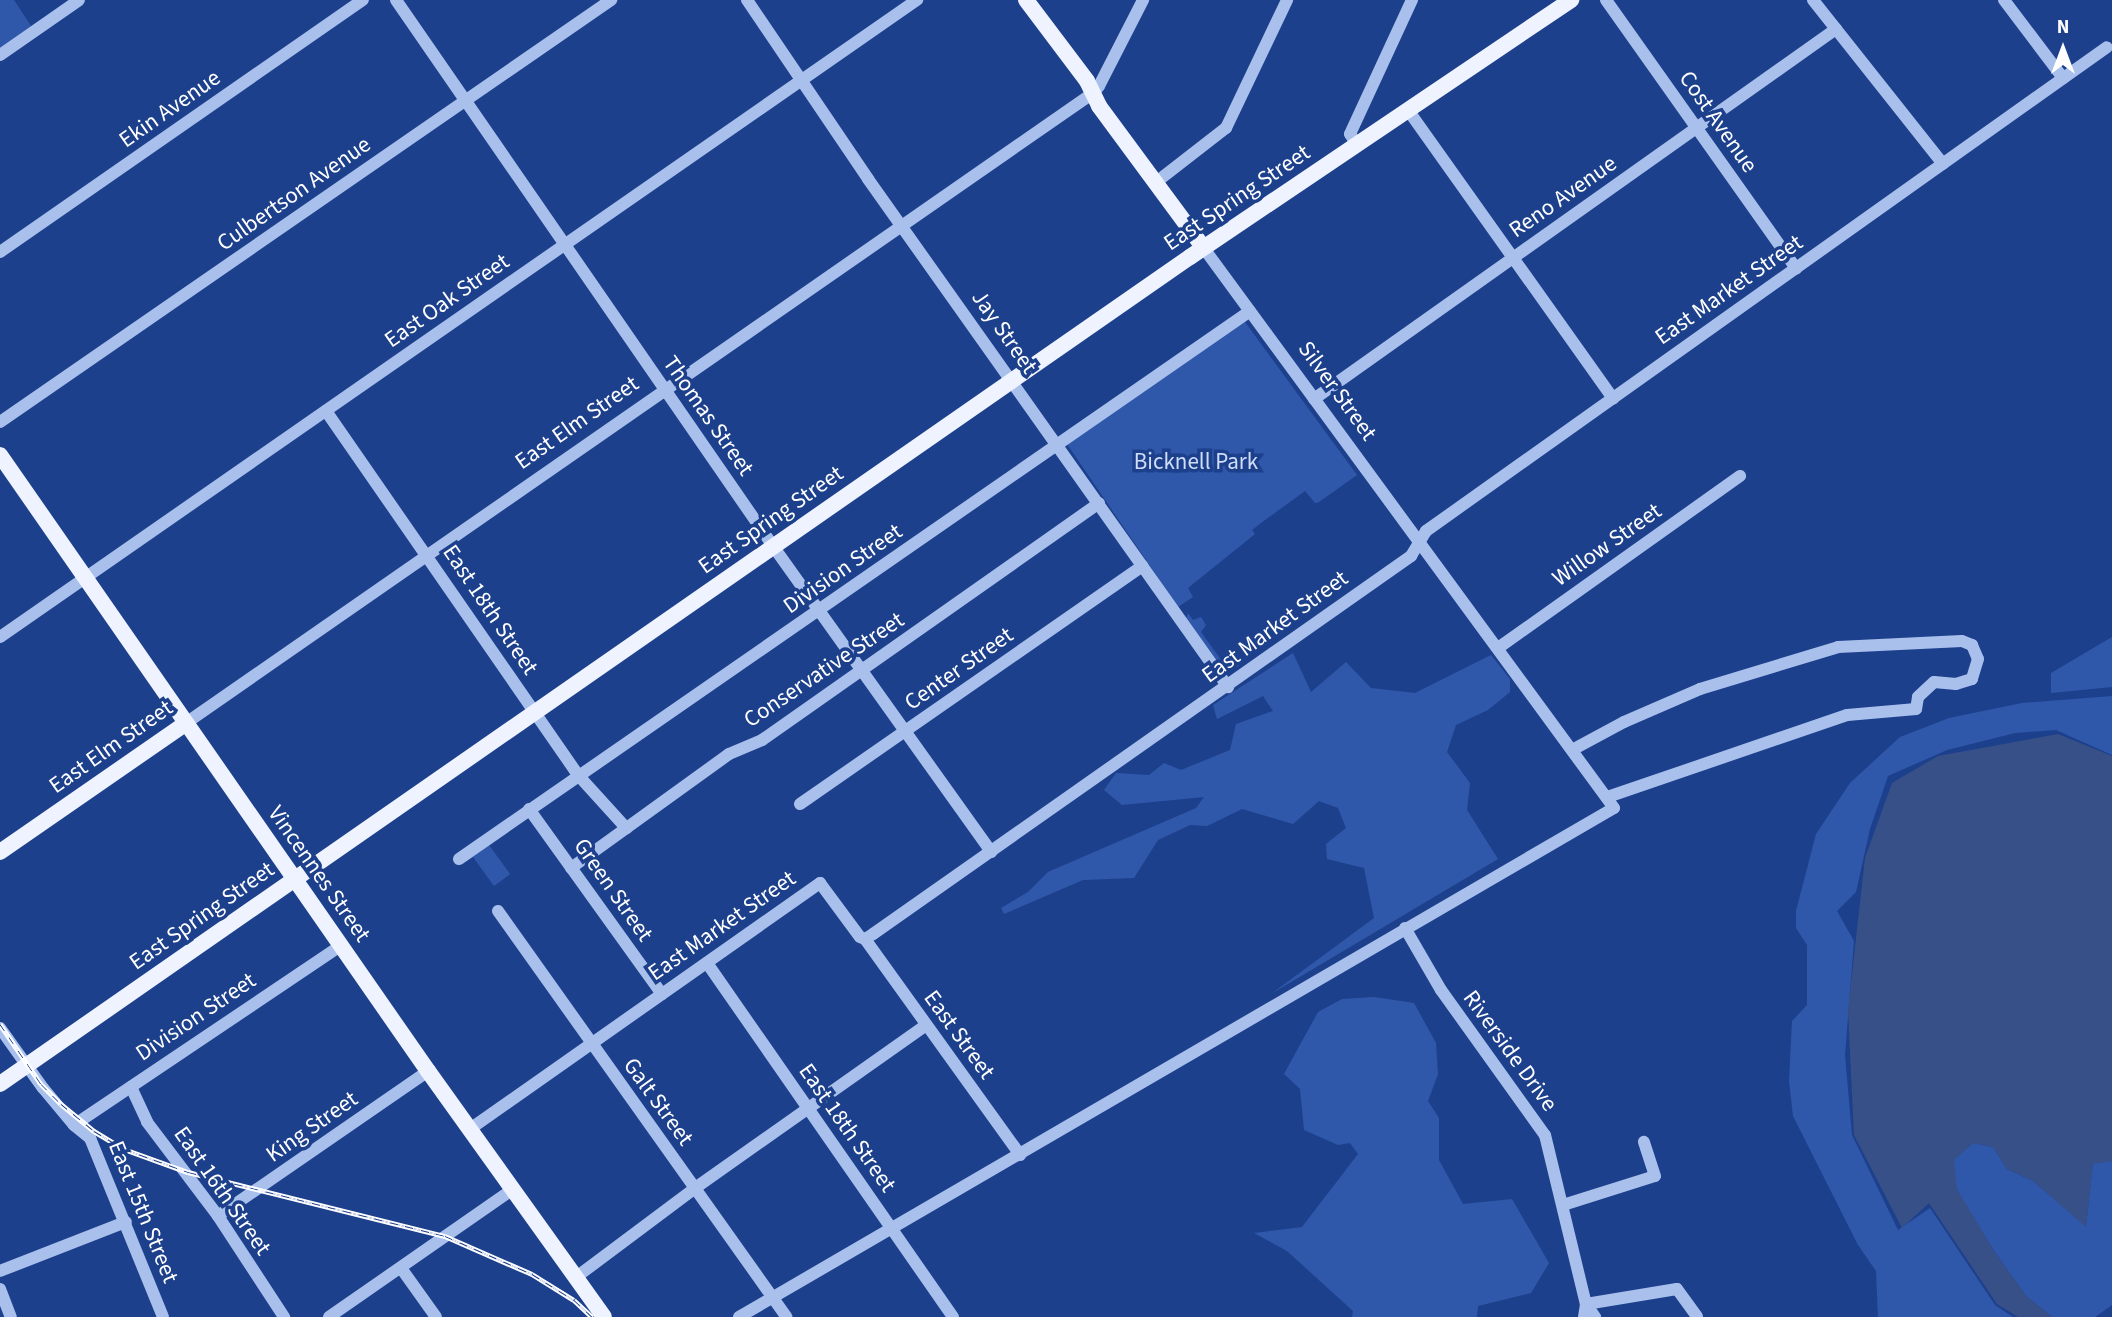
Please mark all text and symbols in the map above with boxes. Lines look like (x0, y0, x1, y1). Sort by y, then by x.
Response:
north arrow (2028, 14, 2098, 84)
text: N (2057, 14, 2069, 41)
street label: Ekin Avenue (114, 64, 226, 154)
street label: Cost Avenue (1673, 66, 1763, 178)
street label: Culbertson Avenue (212, 131, 376, 257)
street label: East Spring Street (1159, 139, 1315, 257)
street label: Reno Avenue (1504, 150, 1622, 244)
street label: East Market Street (1650, 229, 1808, 351)
street label: East Oak Street (379, 248, 515, 354)
street label: Jay Street (965, 285, 1043, 379)
street label: Silver Street (1292, 336, 1382, 446)
street label: Thomas Street (657, 351, 759, 481)
street label: East Elm Street (510, 370, 644, 476)
park label: Bicknell Park (1134, 448, 1258, 476)
street label: East Spring Street (693, 460, 849, 580)
street label: Willow Street (1547, 497, 1667, 593)
street label: Division Street (778, 518, 908, 620)
street label: East 18th Street (436, 540, 544, 680)
street label: East Market Street (1197, 565, 1353, 689)
street label: Conservative Street (739, 606, 909, 734)
street label: Center Street (899, 622, 1019, 716)
street label: East Elm Street (44, 694, 178, 800)
street label: Vincennes Street (262, 801, 376, 947)
street label: Green Street (567, 833, 659, 947)
street label: East Spring Street (124, 856, 280, 976)
street label: East Market Street (643, 865, 801, 987)
street label: Division Street (131, 967, 261, 1067)
street label: East Street (918, 985, 1000, 1085)
street label: Riverside Drive (1457, 985, 1563, 1117)
street label: Galt Street (617, 1053, 699, 1151)
street label: East 18th Street (792, 1058, 902, 1198)
street label: King Street (261, 1085, 363, 1169)
street label: East 16th Street (167, 1121, 277, 1261)
street label: East 15th Street (102, 1137, 184, 1287)

